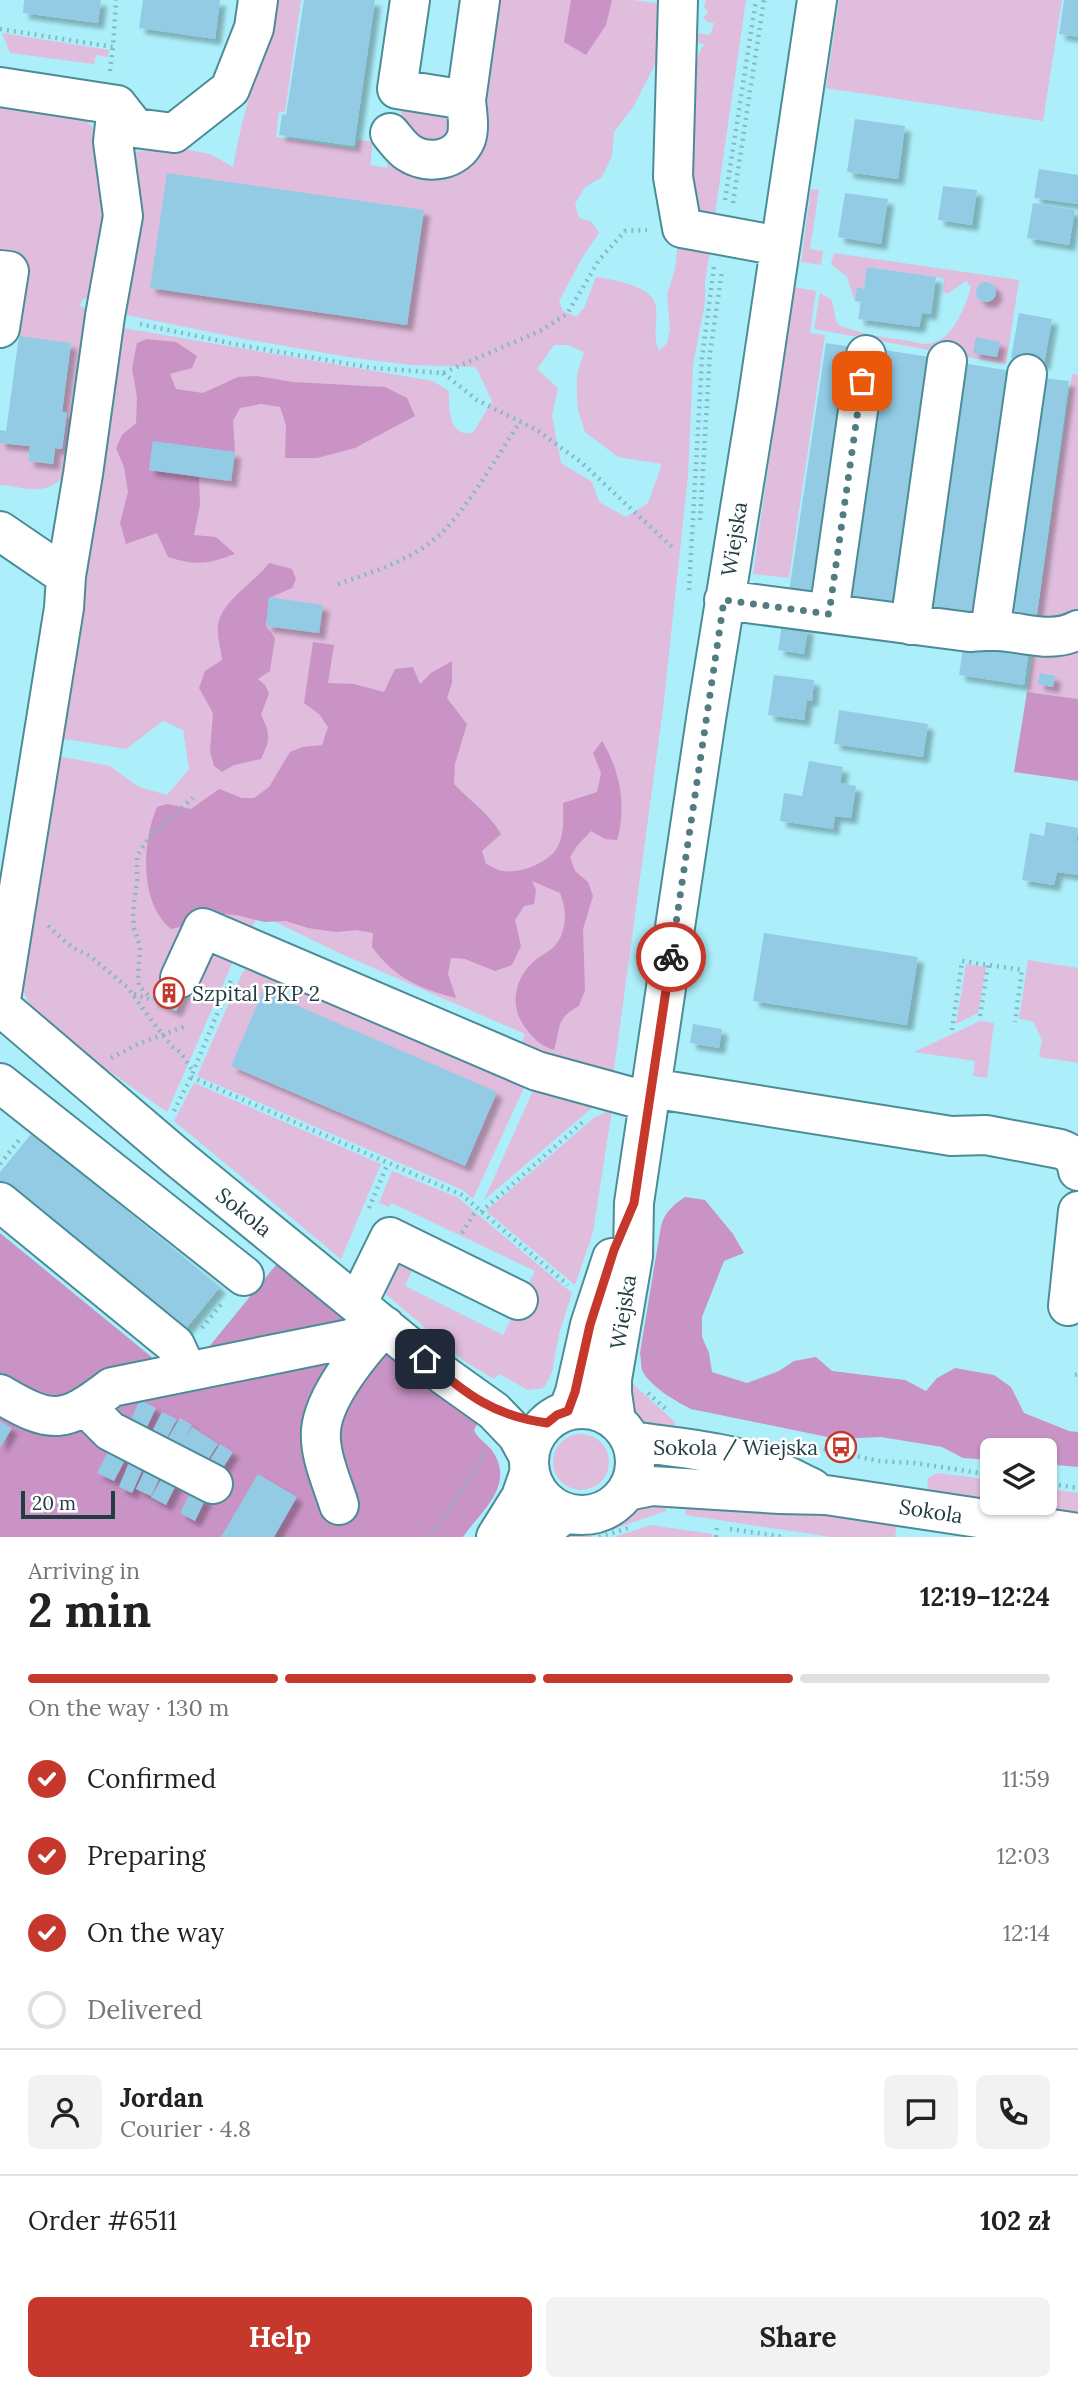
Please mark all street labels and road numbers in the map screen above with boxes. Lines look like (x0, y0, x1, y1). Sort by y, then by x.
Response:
street label: Wiejska (715, 500, 753, 578)
street label: Sokola (211, 1181, 278, 1243)
street label: Wiejska (604, 1273, 642, 1351)
street label: Sokola (897, 1493, 965, 1529)

